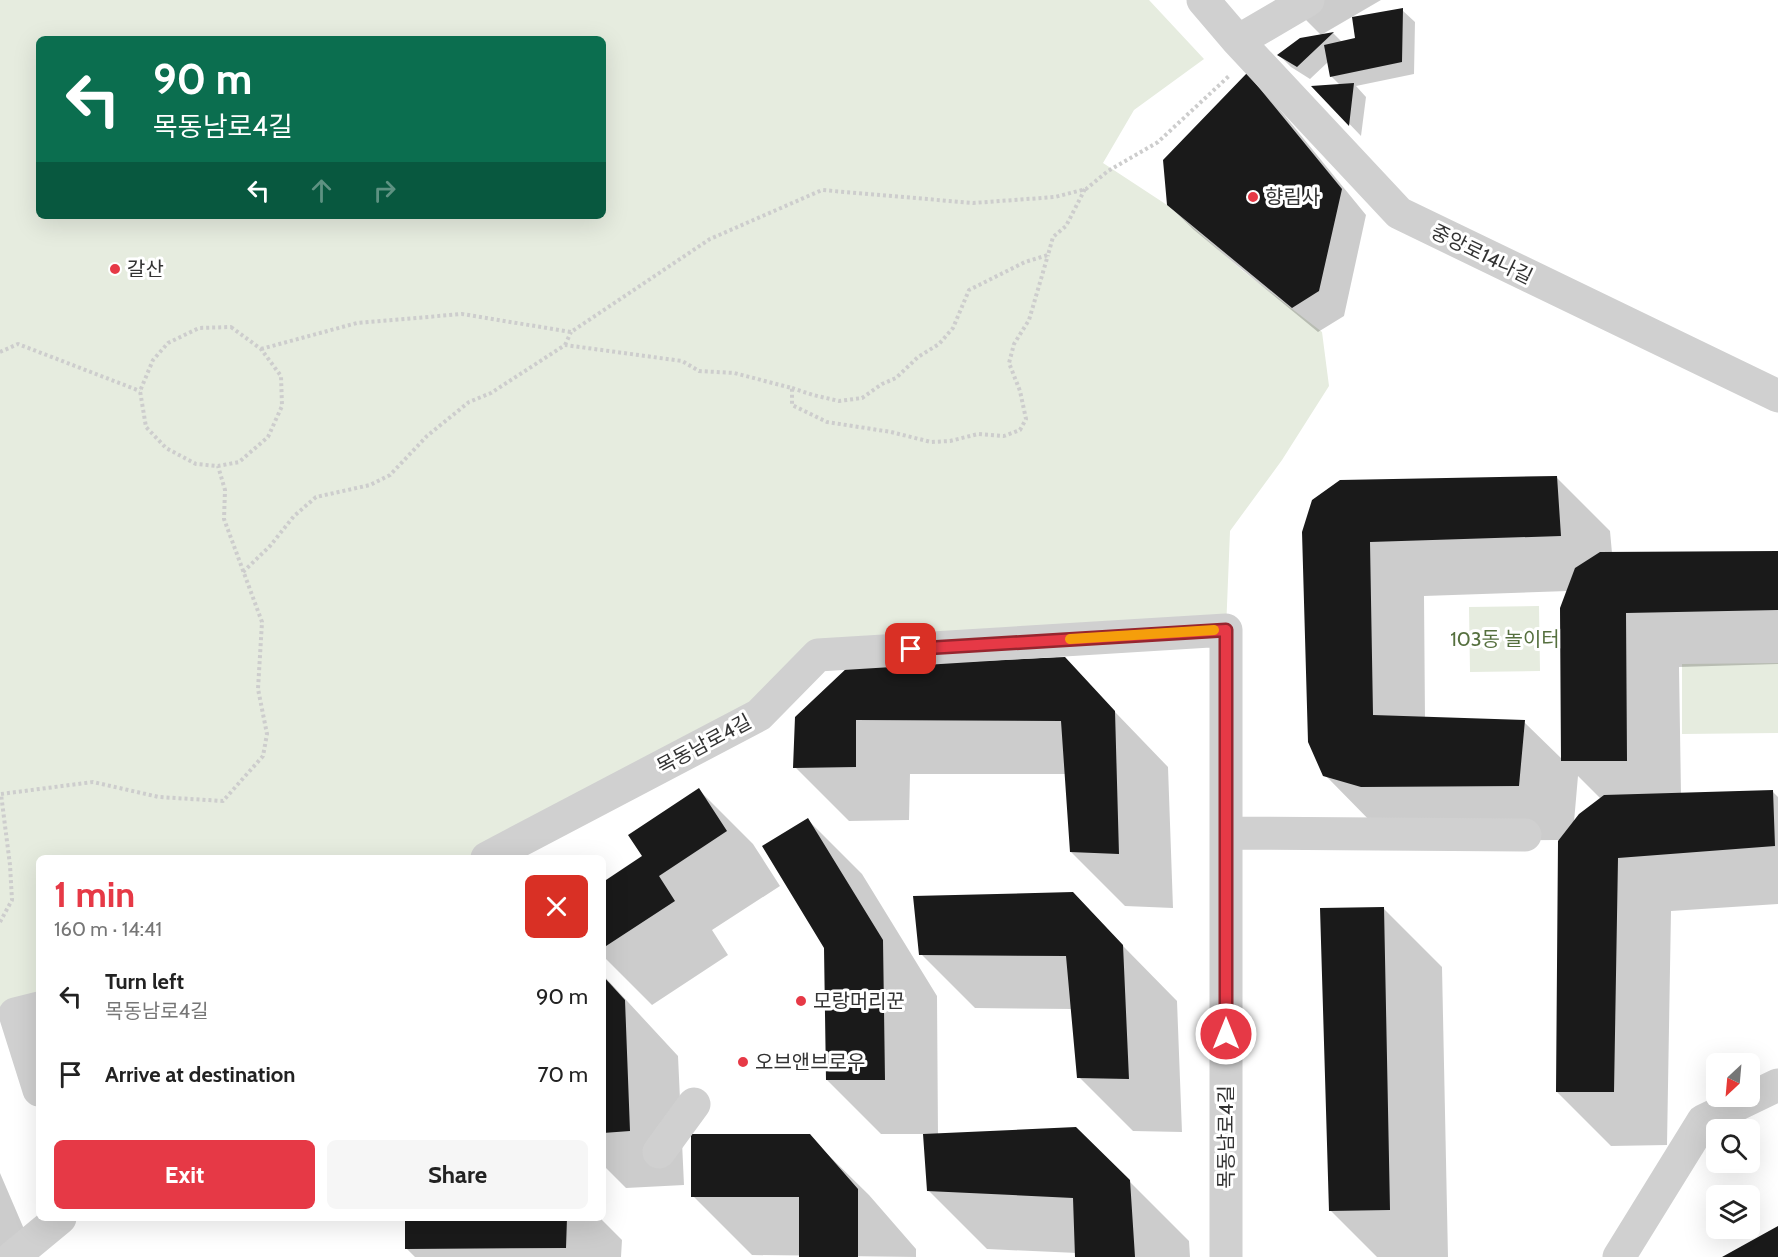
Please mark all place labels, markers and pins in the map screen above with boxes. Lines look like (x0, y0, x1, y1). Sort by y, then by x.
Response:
place label: 향림사 (1265, 185, 1320, 209)
marker: 향림사 (1246, 190, 1260, 204)
place label: 갈산 (127, 257, 164, 281)
marker: 갈산 (108, 262, 122, 276)
pin (885, 623, 936, 674)
place label: 모랑머리꾼 (813, 989, 905, 1013)
marker: 모랑머리꾼 (794, 994, 808, 1008)
place label: 오브앤브로우 (755, 1050, 865, 1074)
marker: 오브앤브로우 (736, 1055, 750, 1069)

